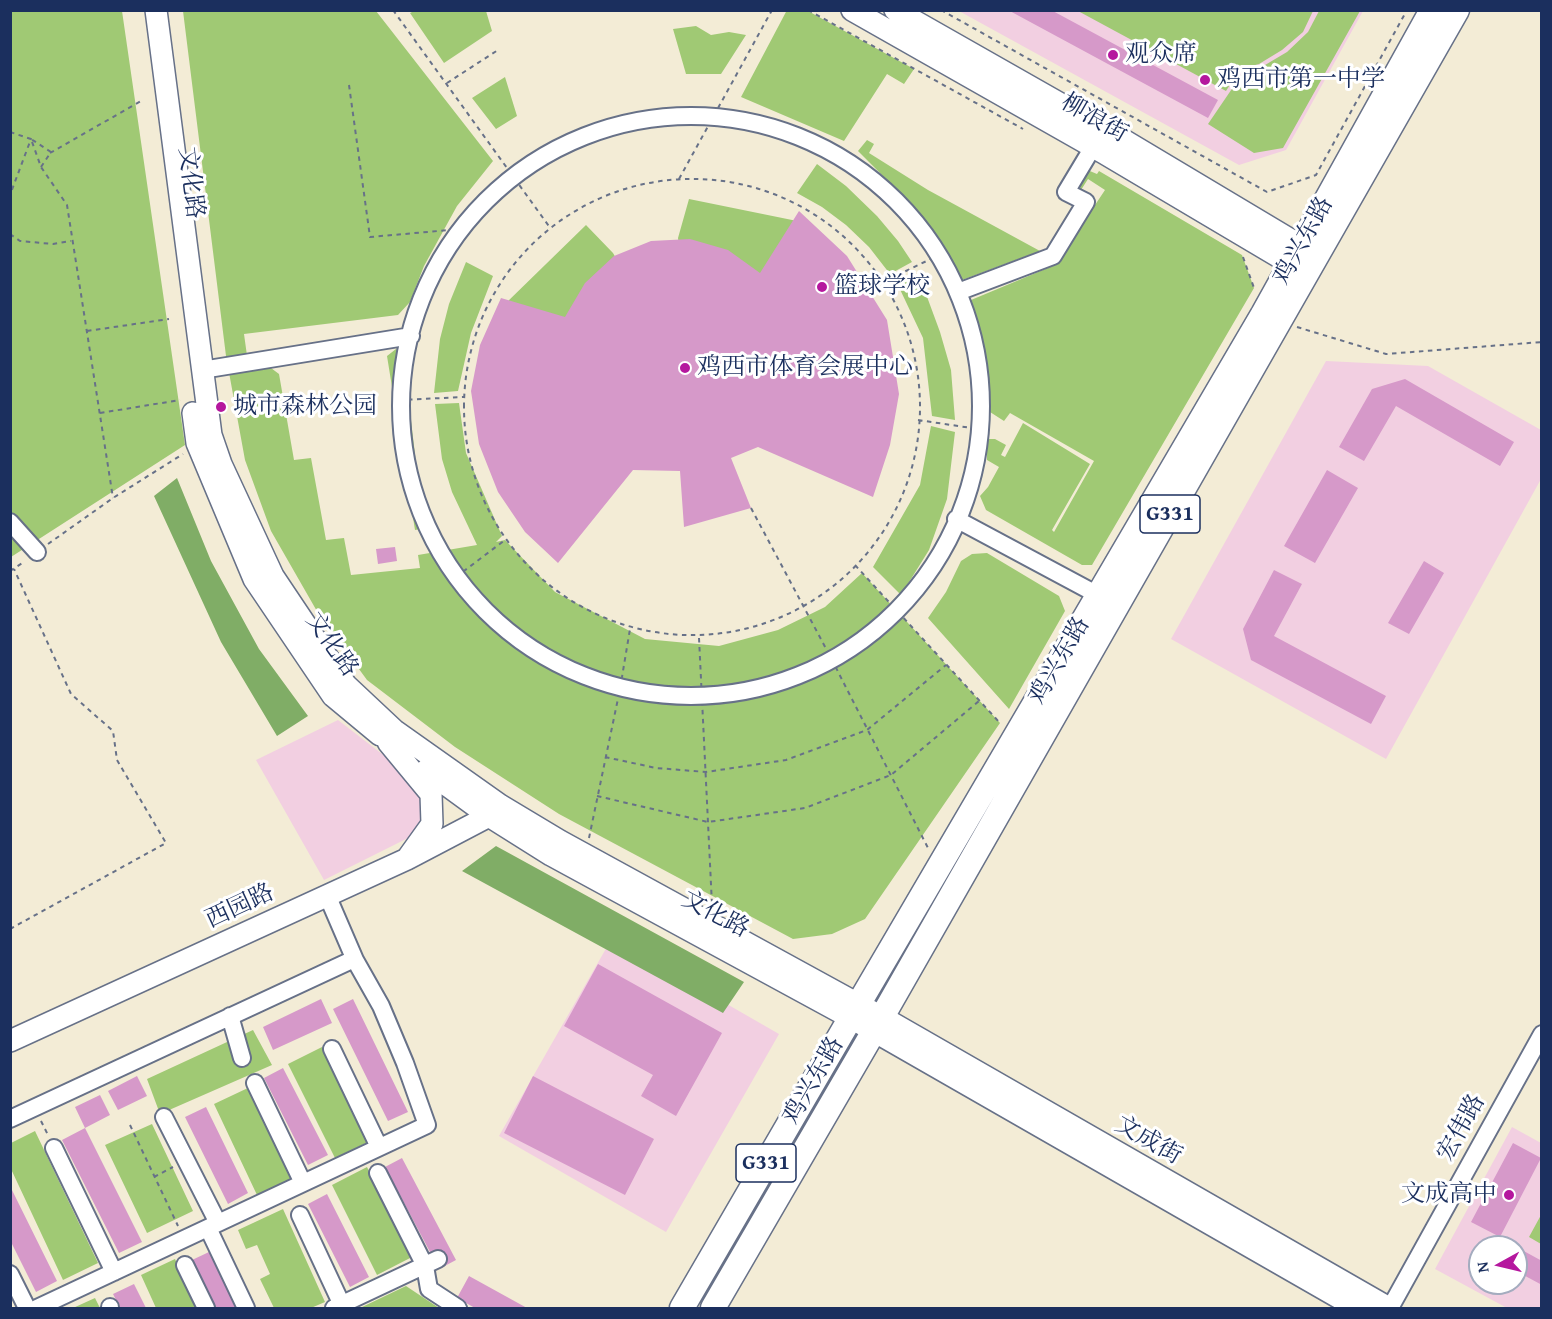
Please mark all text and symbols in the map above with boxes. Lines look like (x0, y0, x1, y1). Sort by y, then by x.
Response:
place label: 观众席 (1125, 41, 1197, 69)
marker: 观众席 (1106, 48, 1120, 62)
place label: 鸡西市第一中学 (1217, 66, 1385, 94)
marker: 鸡西市第一中学 (1198, 73, 1212, 87)
street label: 柳浪街 (1056, 89, 1132, 149)
street label: 文化路 (171, 146, 209, 220)
street label: 鸡兴东路 (1268, 192, 1340, 290)
place label: 篮球学校 (834, 273, 930, 301)
marker: 篮球学校 (815, 280, 829, 294)
place label: 鸡西市体育会展中心 (697, 354, 913, 382)
marker: 鸡西市体育会展中心 (678, 361, 692, 375)
place label: 城市森林公园 (233, 393, 377, 421)
marker: 城市森林公园 (214, 400, 228, 414)
road number: G331 (1140, 495, 1200, 533)
street label: 文化路 (299, 607, 363, 683)
street label: 鸡兴东路 (1024, 612, 1096, 710)
street label: 西园路 (201, 879, 279, 935)
street label: 文化路 (676, 885, 754, 945)
street label: 鸡兴东路 (778, 1032, 850, 1130)
street label: 宏伟路 (1432, 1090, 1492, 1166)
street label: 文成街 (1110, 1111, 1186, 1171)
road number: G331 (736, 1144, 796, 1182)
place label: 文成高中 (1401, 1181, 1497, 1209)
marker: 文成高中 (1502, 1188, 1516, 1202)
north arrow (1468, 1235, 1528, 1295)
text: N (1470, 1260, 1495, 1274)

